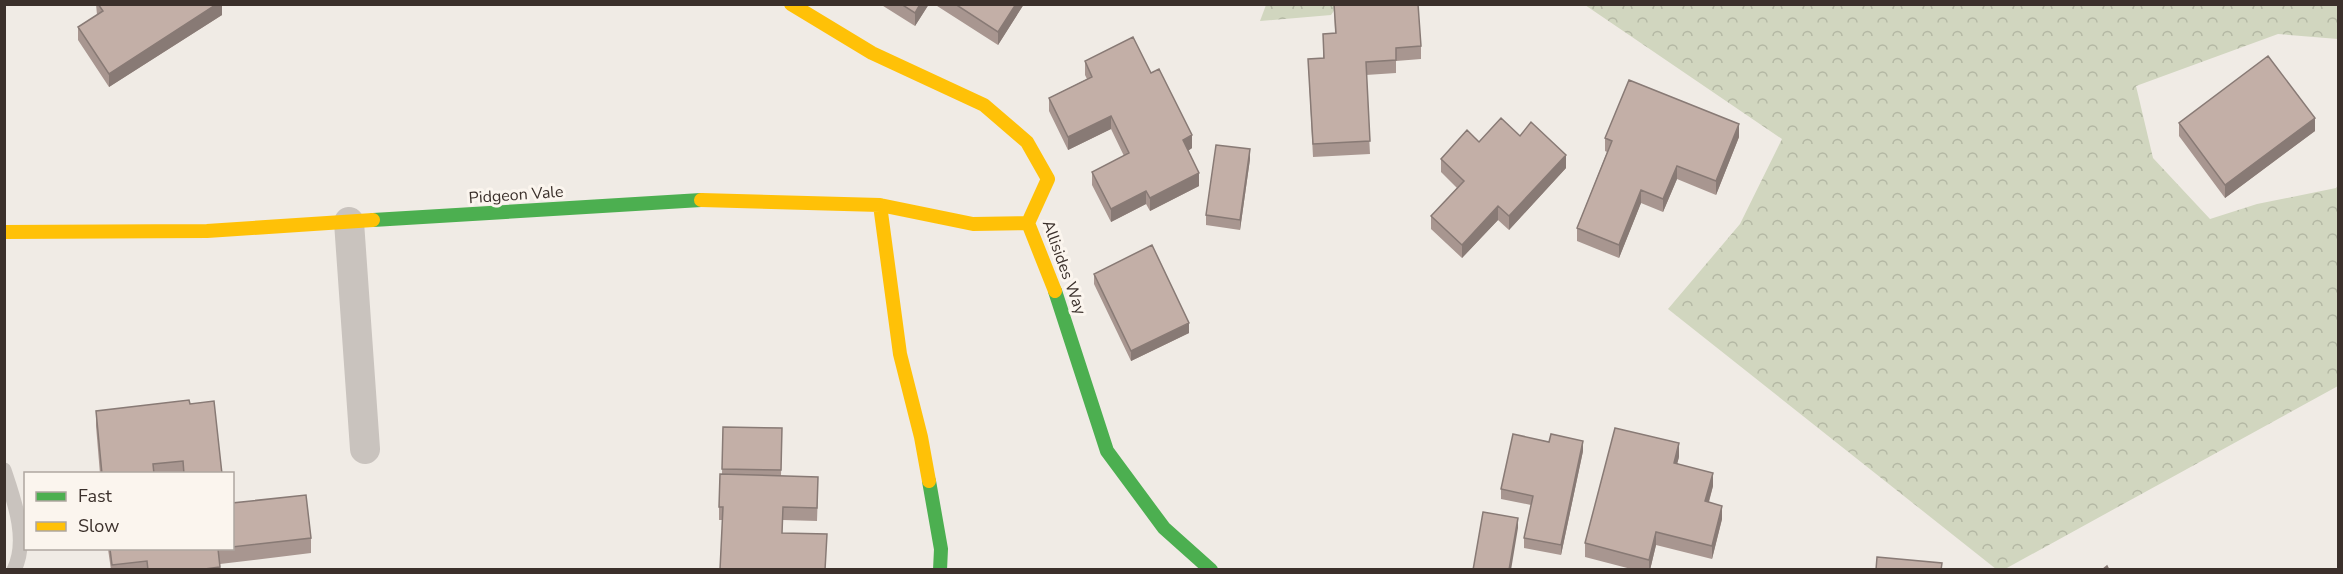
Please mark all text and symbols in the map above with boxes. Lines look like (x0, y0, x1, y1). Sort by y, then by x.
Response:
street label: Pidgeon Vale (468, 181, 564, 209)
street label: Allisides Way (1037, 217, 1092, 318)
legend (24, 472, 234, 550)
text: Fast (78, 484, 113, 508)
text: Slow (78, 514, 119, 538)

